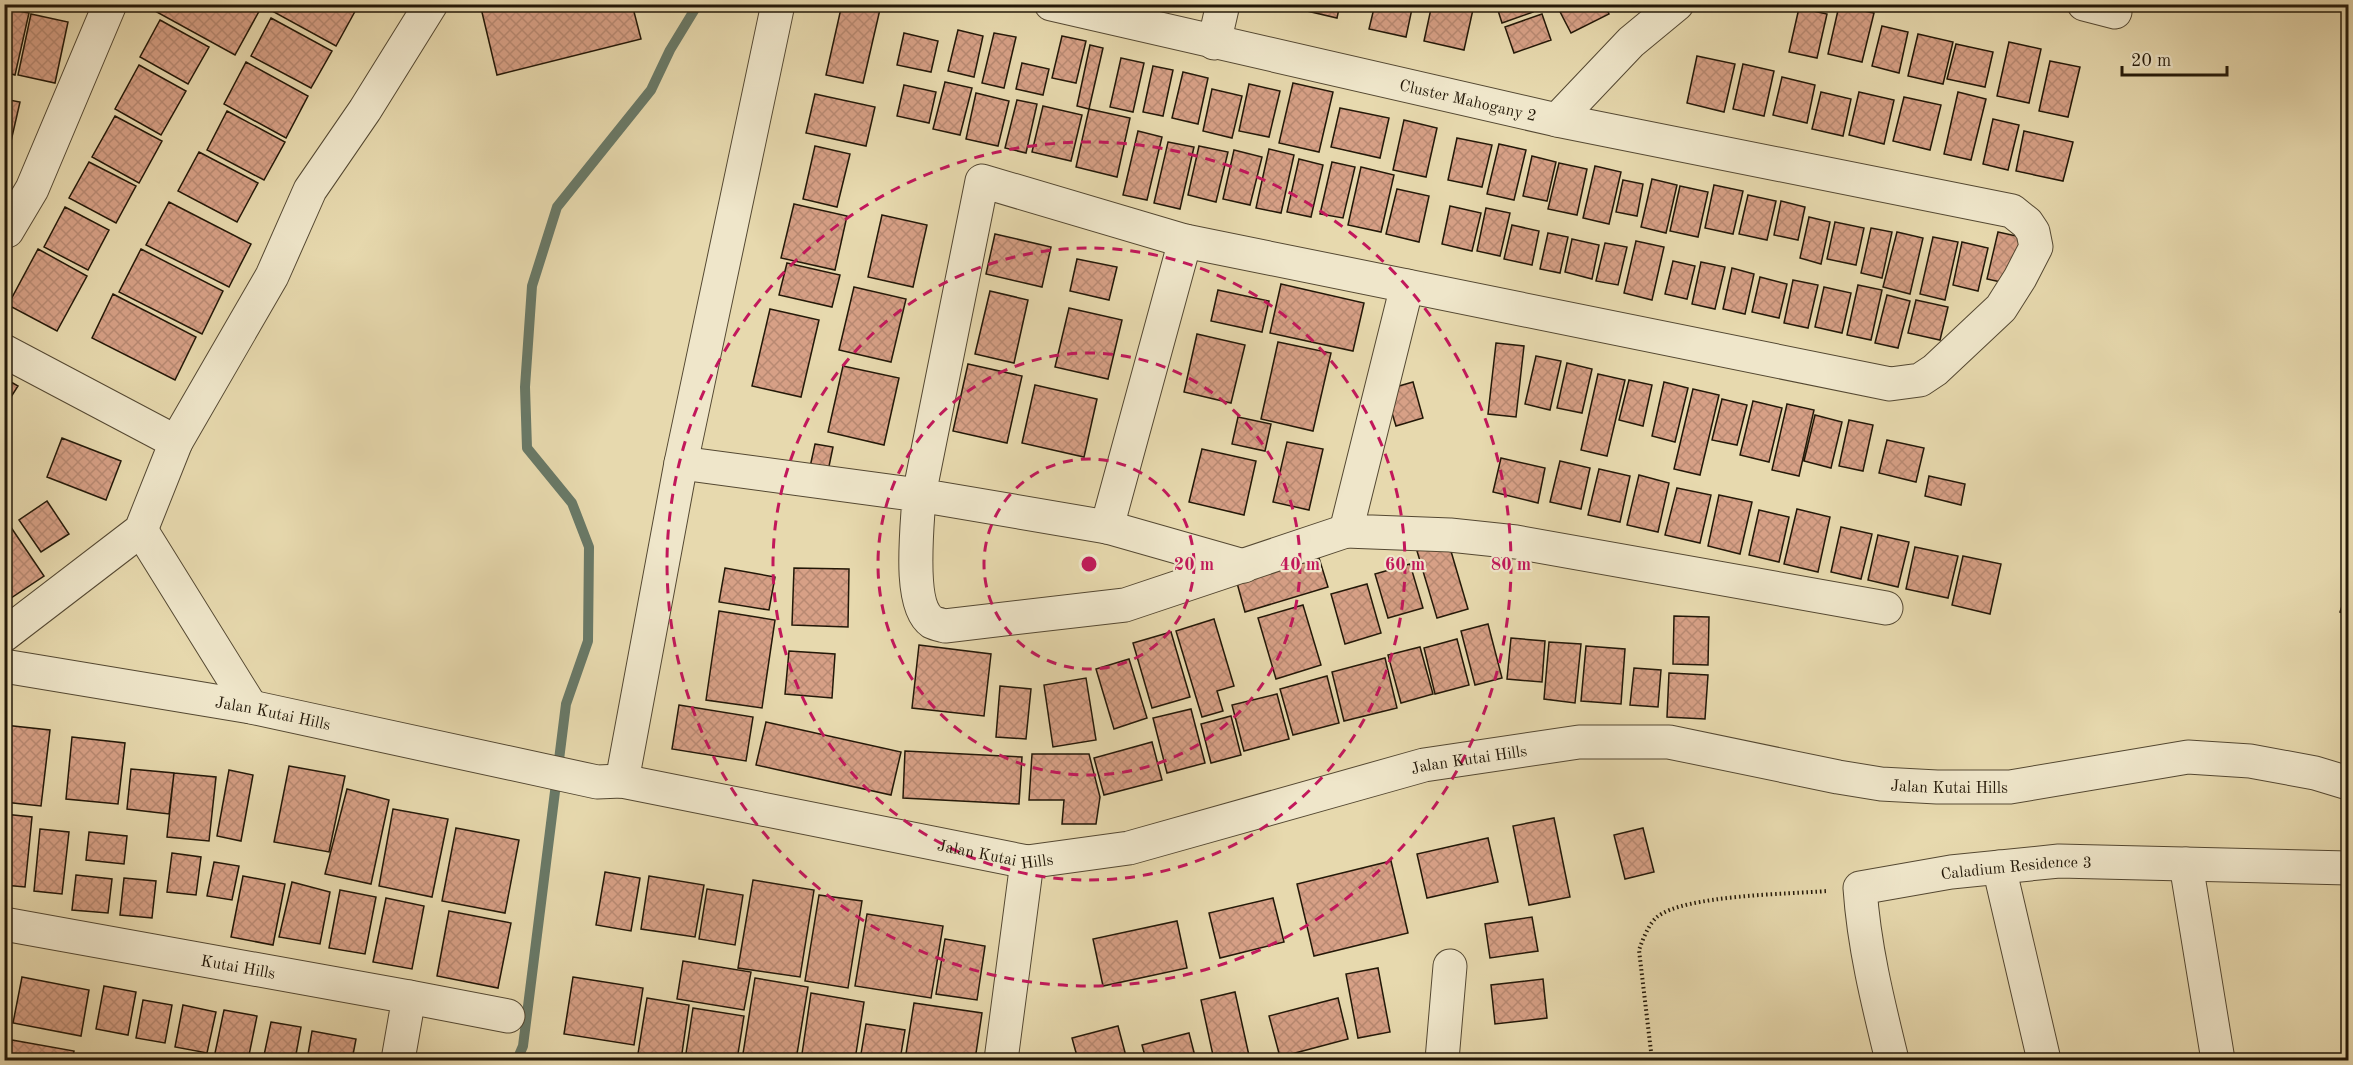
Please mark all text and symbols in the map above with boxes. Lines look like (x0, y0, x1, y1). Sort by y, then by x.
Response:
scale bar (2122, 39, 2227, 77)
text: 20 m (2131, 52, 2171, 70)
street label: Cluster Mahogany 2 (1398, 78, 1538, 125)
centre of rings (1079, 554, 1099, 574)
text: 20 m (1174, 556, 1214, 574)
text: 40 m (1280, 556, 1320, 574)
text: 60 m (1385, 556, 1425, 574)
text: 80 m (1491, 556, 1531, 574)
street label: Jalan Kutai Hills (214, 695, 332, 734)
street label: Jalan Kutai Hills (1409, 744, 1528, 778)
street label: Jalan Kutai Hills (1890, 779, 2008, 797)
street label: Jalan Kutai Hills (936, 838, 1054, 873)
street label: Caladium Residence 3 (1940, 855, 2092, 884)
street label: Kutai Hills (199, 954, 277, 983)

